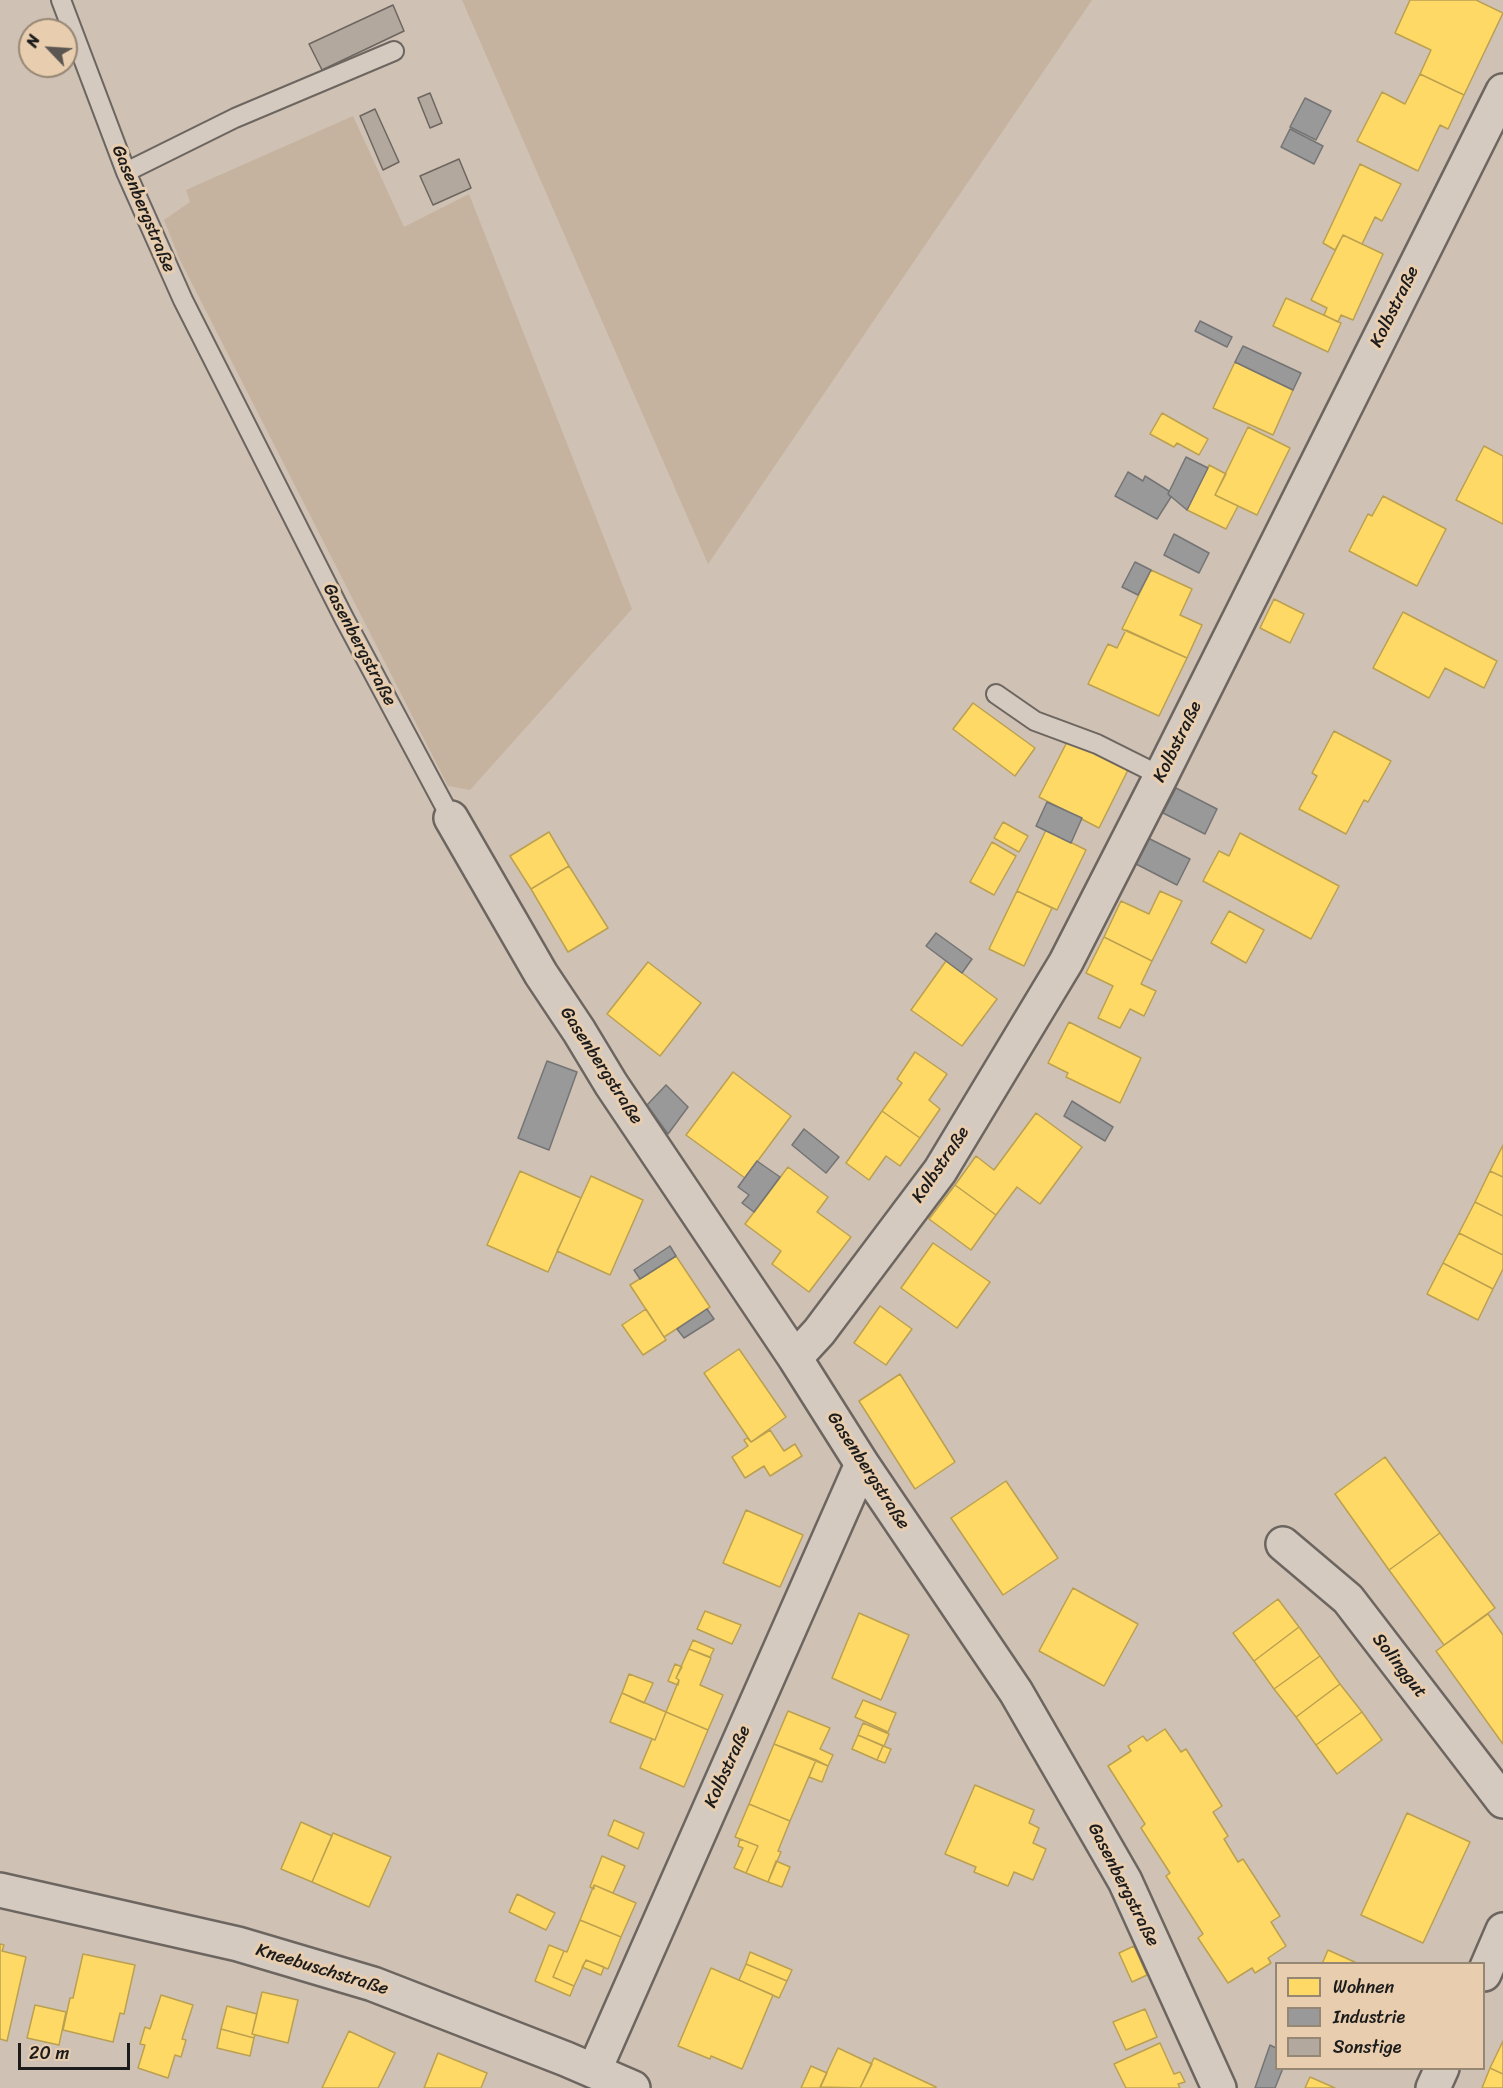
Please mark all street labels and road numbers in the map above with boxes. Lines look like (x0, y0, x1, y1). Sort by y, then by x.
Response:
street label: Gasenbergstraße (107, 142, 179, 276)
street label: Kolbstraße (1366, 263, 1424, 351)
street label: Gasenbergstraße (318, 580, 400, 710)
street label: Kolbstraße (1149, 698, 1207, 786)
street label: Gasenbergstraße (555, 1003, 647, 1129)
street label: Kolbstraße (908, 1123, 974, 1207)
street label: Gasenbergstraße (822, 1408, 914, 1534)
street label: Solinggut (1367, 1629, 1431, 1703)
street label: Kolbstraße (700, 1723, 756, 1811)
street label: Gasenbergstraße (1083, 1820, 1163, 1950)
street label: Kneebuschstraße (253, 1940, 391, 2000)

